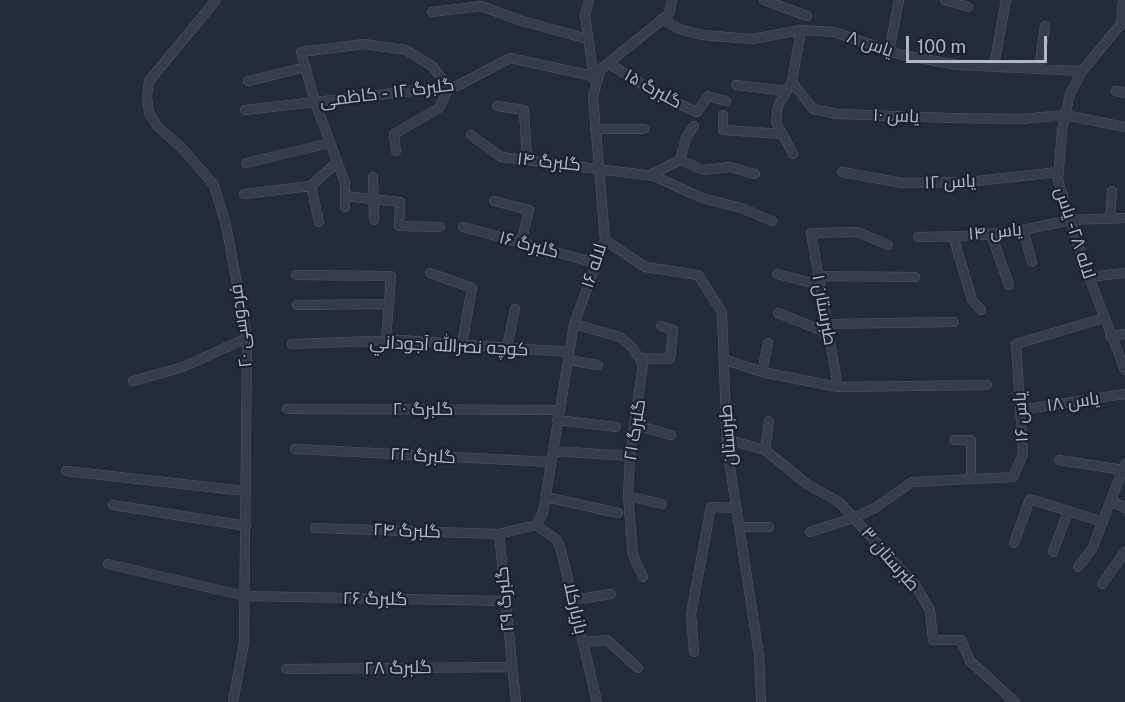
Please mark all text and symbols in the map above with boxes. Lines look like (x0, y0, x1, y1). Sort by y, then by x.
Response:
scale bar (909, 24, 1050, 62)
street label: یاس ۸ (844, 26, 896, 62)
text: 100 m (917, 36, 966, 57)
street label: گلبرگ ۱۵ (621, 64, 685, 114)
street label: گلبرگ ۱۲ - کاظمی (318, 74, 456, 112)
street label: یاس ۱۰ (872, 104, 920, 128)
street label: گلبرگ ۱۴ (516, 148, 582, 176)
street label: یاس ۱۲ (924, 170, 976, 194)
street label: لاله ۲۸- یاس (1050, 184, 1100, 282)
street label: یاس ۱۴ (967, 219, 1023, 245)
street label: گلبرگ ۱۶ (497, 227, 561, 263)
street label: لاله ۱۶ (577, 241, 611, 291)
street label: طبرستان ۱ (807, 273, 841, 347)
street label: فردوسی ۲۰ (225, 283, 257, 369)
street label: كوچه نصرالله آجوداني (369, 331, 529, 361)
street label: یاس ۱۸ (1045, 388, 1101, 416)
street label: یاس ۱۶ (1009, 391, 1033, 443)
street label: گلبرگ ۲۰ (393, 398, 453, 420)
street label: گلبرگ ۲۱ (619, 398, 651, 462)
street label: طبرستان (715, 404, 741, 466)
street label: گلبرگ ۲۲ (390, 443, 456, 469)
street label: گلبرگ ۲۴ (372, 519, 442, 543)
street label: طبرستان ۳ (856, 522, 924, 596)
street label: گلبرگ ۲۹ (491, 565, 519, 633)
street label: بازیارکلا (559, 580, 591, 636)
street label: گلبرگ ۲۶ (342, 588, 408, 610)
street label: گلبرگ ۲۸ (364, 657, 432, 679)

